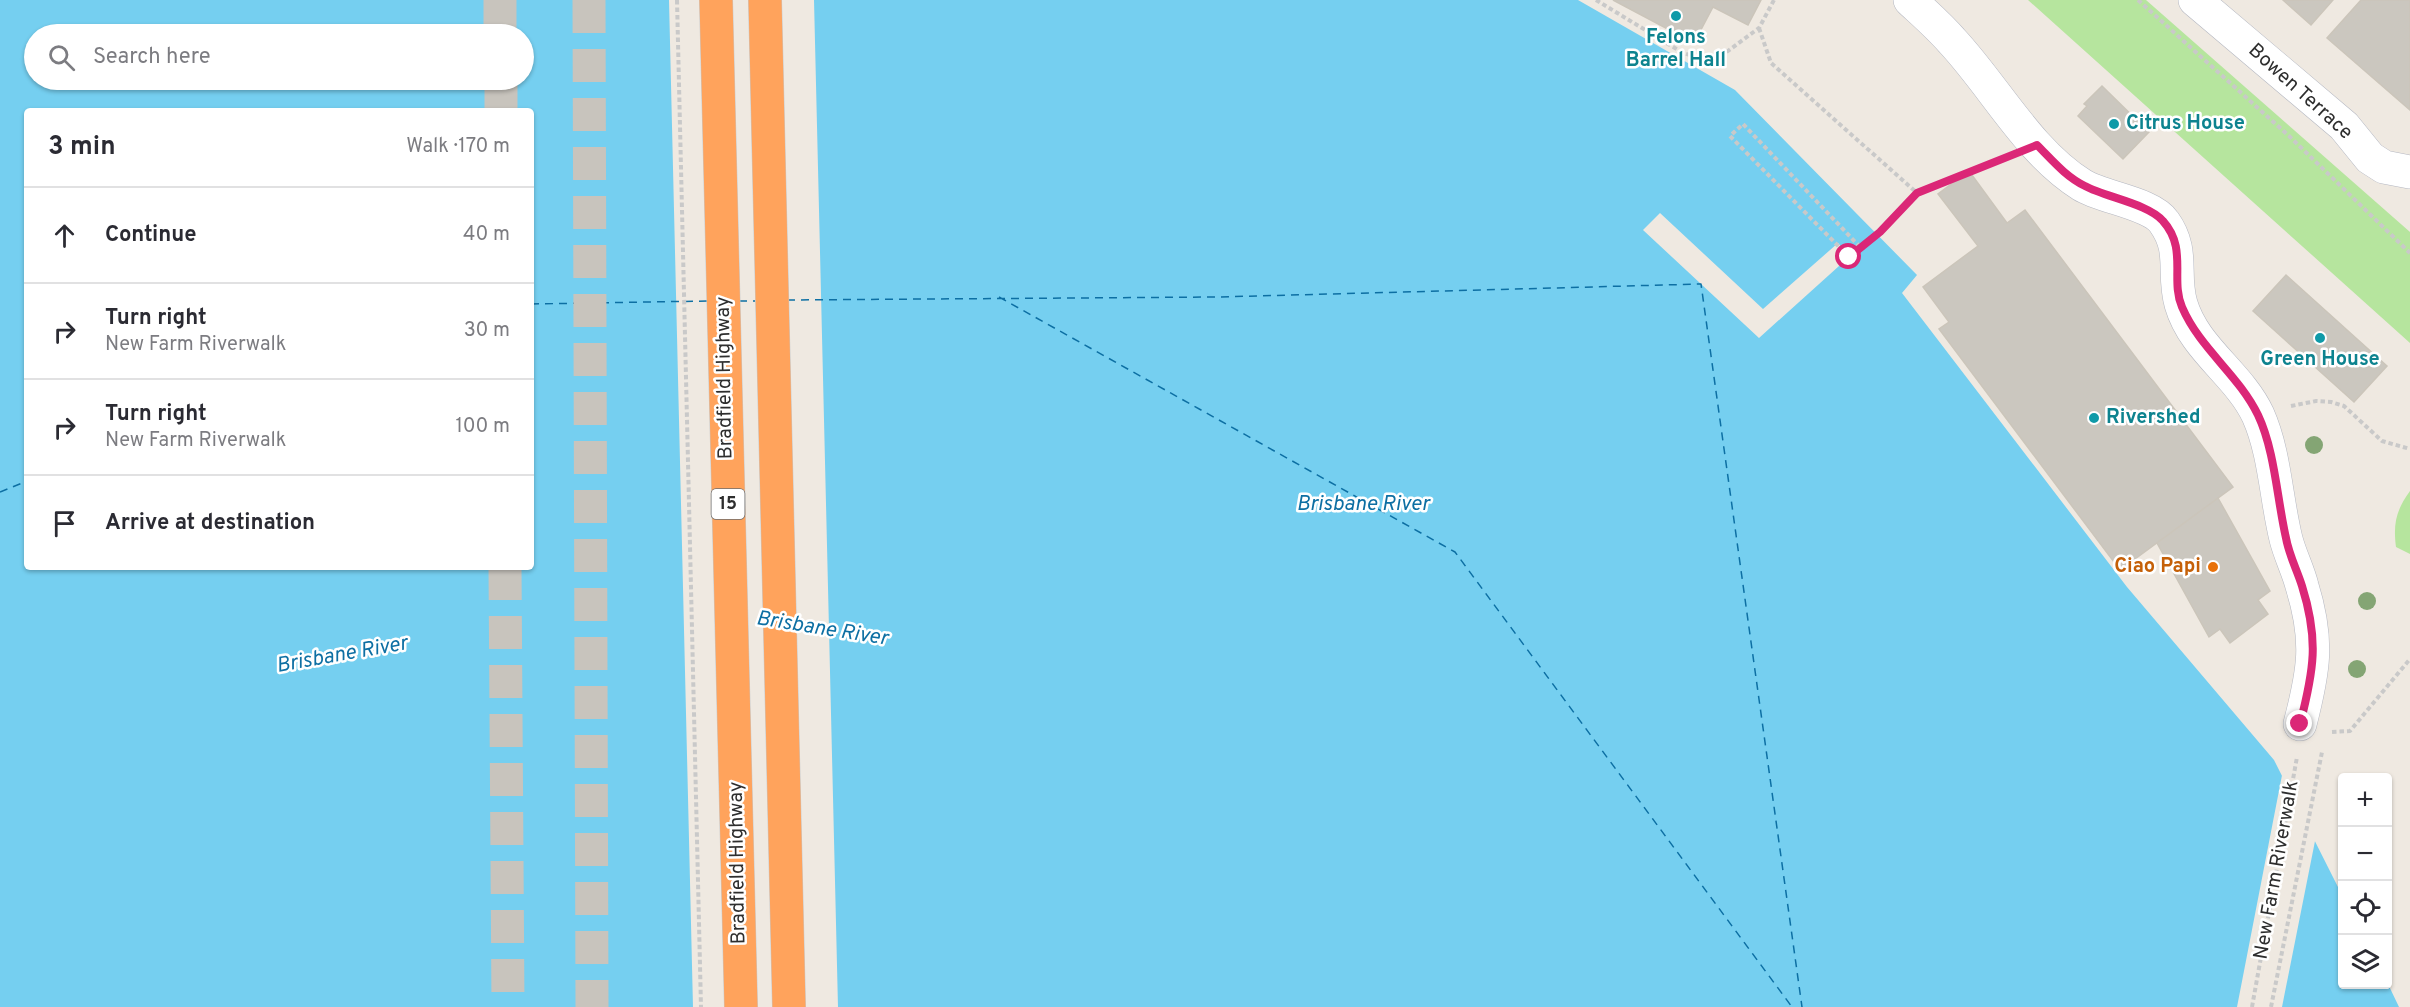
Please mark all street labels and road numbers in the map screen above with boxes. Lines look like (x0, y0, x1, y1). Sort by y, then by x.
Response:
street label: Bowen Terrace (2242, 38, 2358, 146)
street label: Bradfield Highway (711, 296, 739, 460)
road number: 15 (712, 489, 744, 519)
street label: New Farm Riverwalk (2248, 778, 2306, 962)
street label: Bradfield Highway (724, 781, 752, 945)

